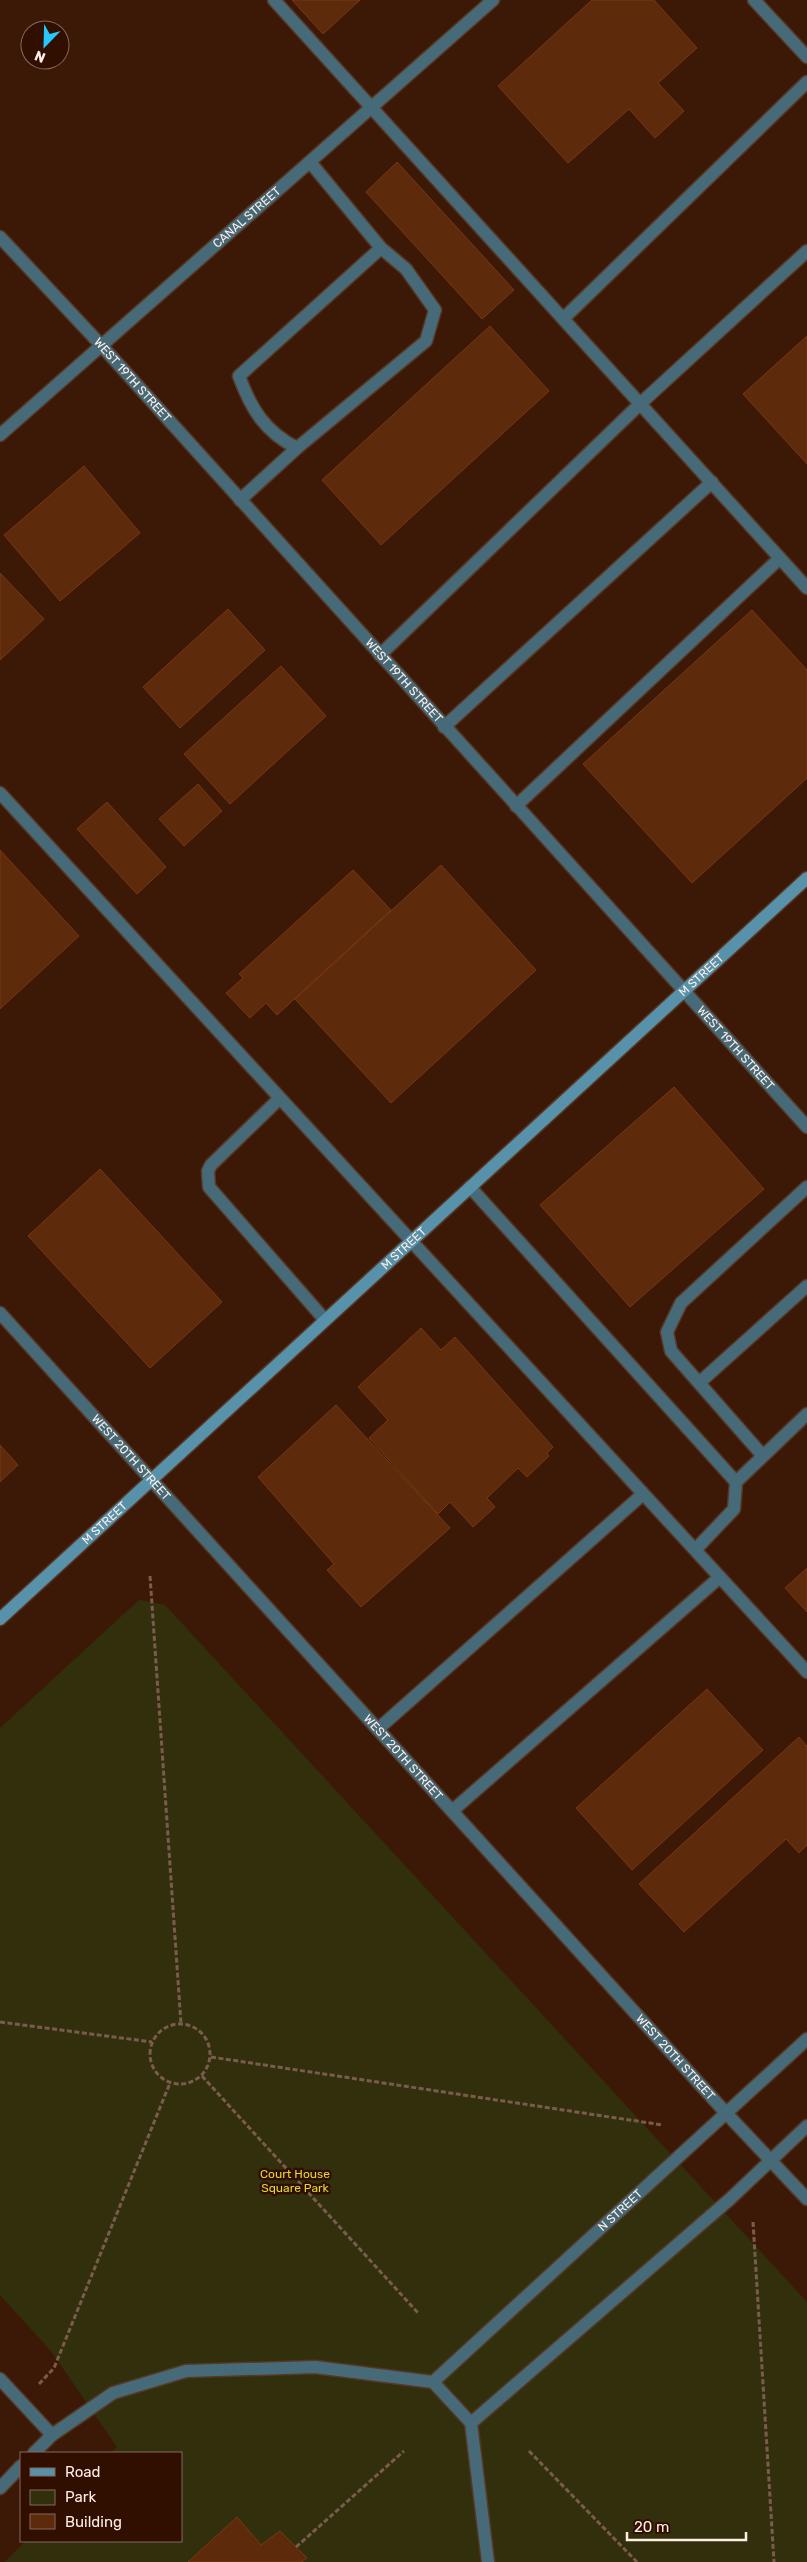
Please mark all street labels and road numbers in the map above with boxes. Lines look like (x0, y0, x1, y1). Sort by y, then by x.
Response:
street label: CANAL STREET (210, 184, 283, 251)
street label: WEST 19TH STREET (91, 335, 174, 425)
street label: WEST 19TH STREET (362, 636, 445, 726)
street label: M STREET (676, 951, 727, 999)
street label: WEST 19TH STREET (694, 1003, 777, 1093)
street label: M STREET (378, 1224, 429, 1273)
street label: WEST 20TH STREET (89, 1412, 173, 1503)
street label: M STREET (79, 1499, 130, 1547)
street label: WEST 20TH STREET (361, 1712, 446, 1803)
street label: WEST 20TH STREET (633, 2012, 718, 2103)
street label: N STREET (595, 2187, 645, 2234)

